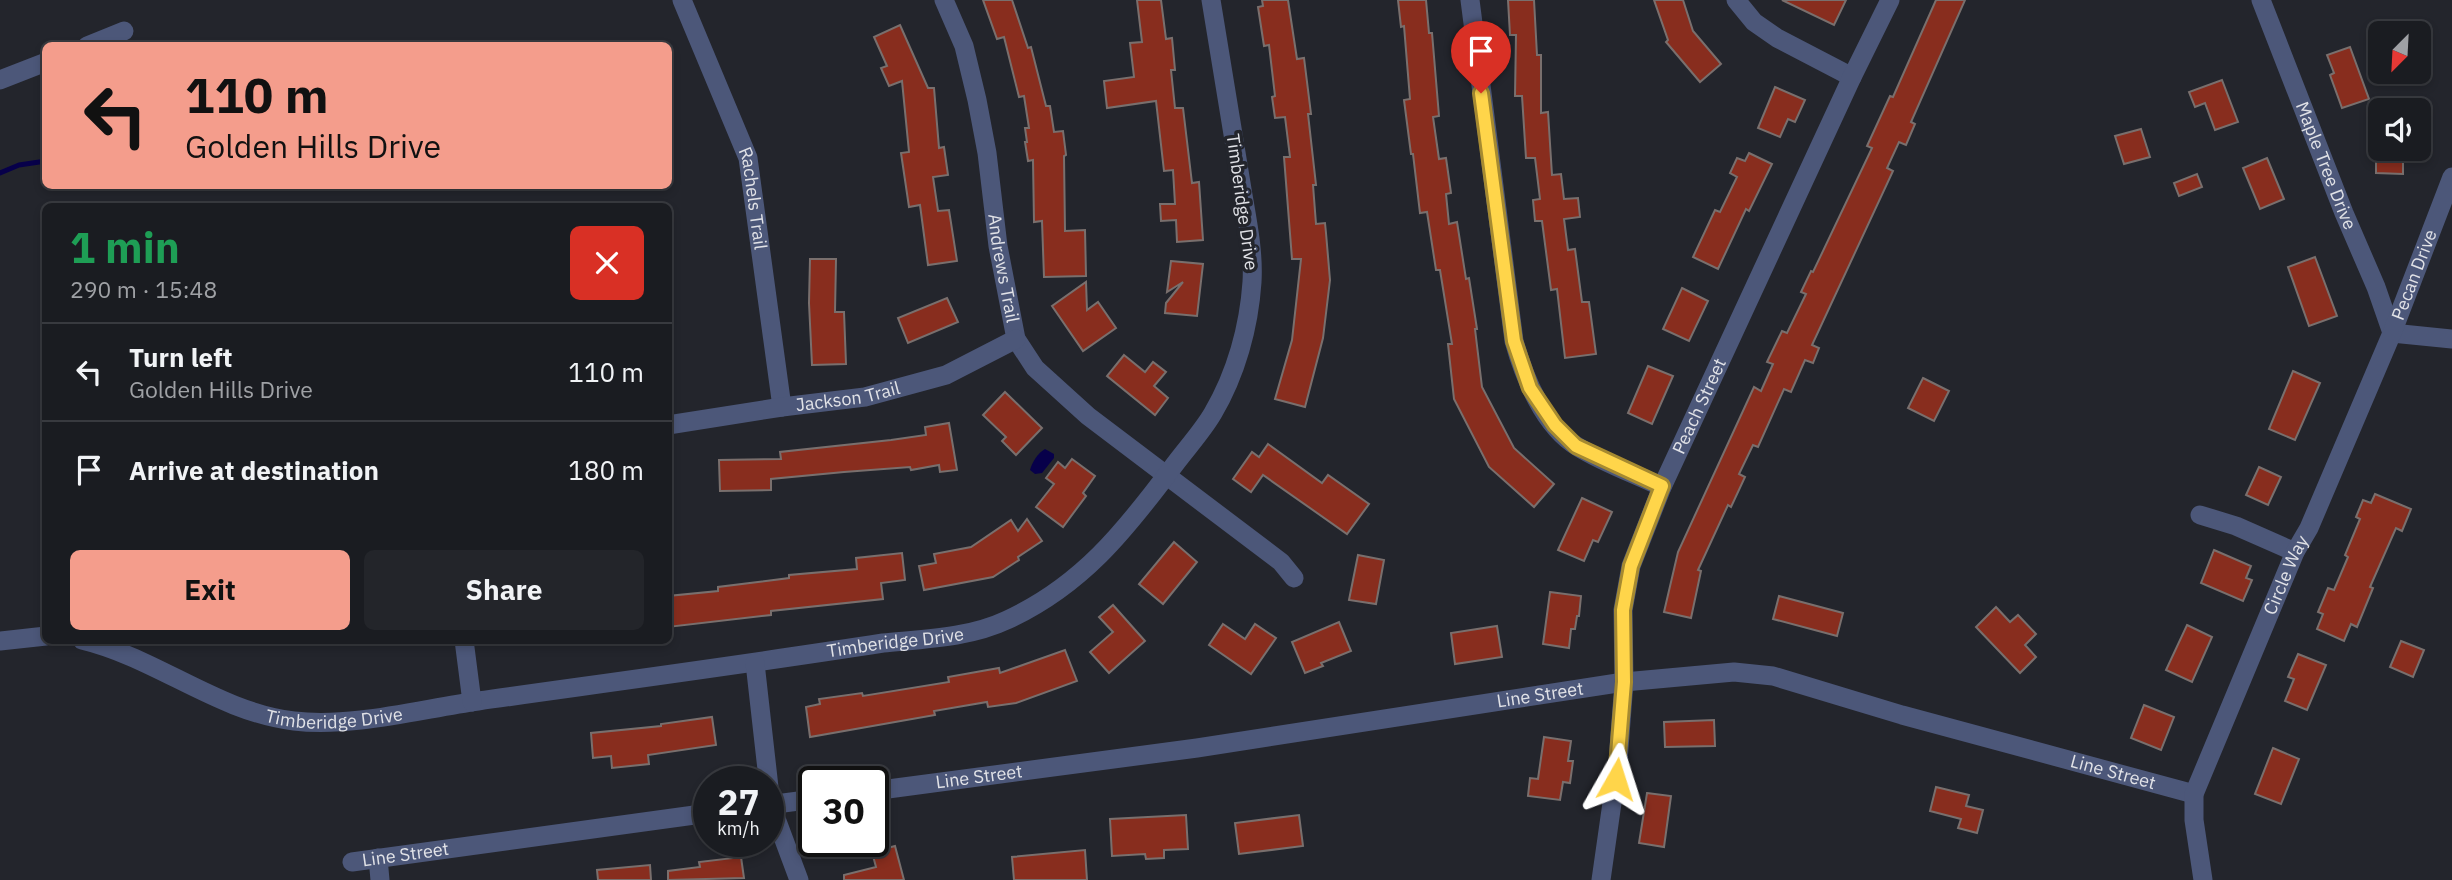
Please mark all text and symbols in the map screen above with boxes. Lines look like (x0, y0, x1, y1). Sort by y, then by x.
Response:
pin (1451, 21, 1511, 93)
north arrow (2368, 21, 2431, 84)
map controls (2368, 21, 2431, 161)
icon: arrive (1462, 32, 1500, 70)
text: 110 m (185, 63, 329, 126)
icon: left (70, 70, 161, 161)
street label: Maple Tree Drive (2291, 98, 2362, 233)
button: sound (2368, 98, 2431, 161)
text: Golden Hills Drive (185, 125, 441, 167)
street label: Timberidge Drive (1222, 132, 1263, 272)
street label: Rachels Trail (734, 143, 772, 251)
street label: Andrews Trail (983, 212, 1025, 325)
text: 1 min (70, 220, 180, 275)
button: close (570, 226, 644, 300)
street label: Pecan Drive (2386, 226, 2442, 323)
text: 290 m · 15:48 (70, 274, 217, 304)
text: Turn left (129, 340, 232, 374)
icon: left (70, 353, 108, 391)
street label: Peach Street (1667, 354, 1731, 458)
text: 110 m (568, 355, 644, 389)
text: Golden Hills Drive (129, 374, 313, 404)
street label: Jackson Trail (794, 376, 903, 416)
icon: arrive (70, 451, 108, 489)
text: Arrive at destination (129, 453, 379, 487)
text: 180 m (568, 453, 644, 487)
street label: Circle Way (2258, 531, 2313, 618)
button: Exit (70, 550, 350, 630)
button: Share (364, 550, 644, 630)
street label: Timberidge Drive (825, 622, 966, 662)
street label: Line Street (1495, 676, 1585, 713)
street label: Timberidge Drive (263, 702, 404, 734)
position arrow (1579, 742, 1653, 816)
street label: Line Street (2068, 749, 2158, 794)
street label: Line Street (934, 759, 1024, 794)
speed limit sign: 30 (798, 766, 889, 857)
text: 27 (717, 779, 760, 825)
text: km/h (717, 817, 760, 840)
street label: Line Street (361, 837, 450, 871)

